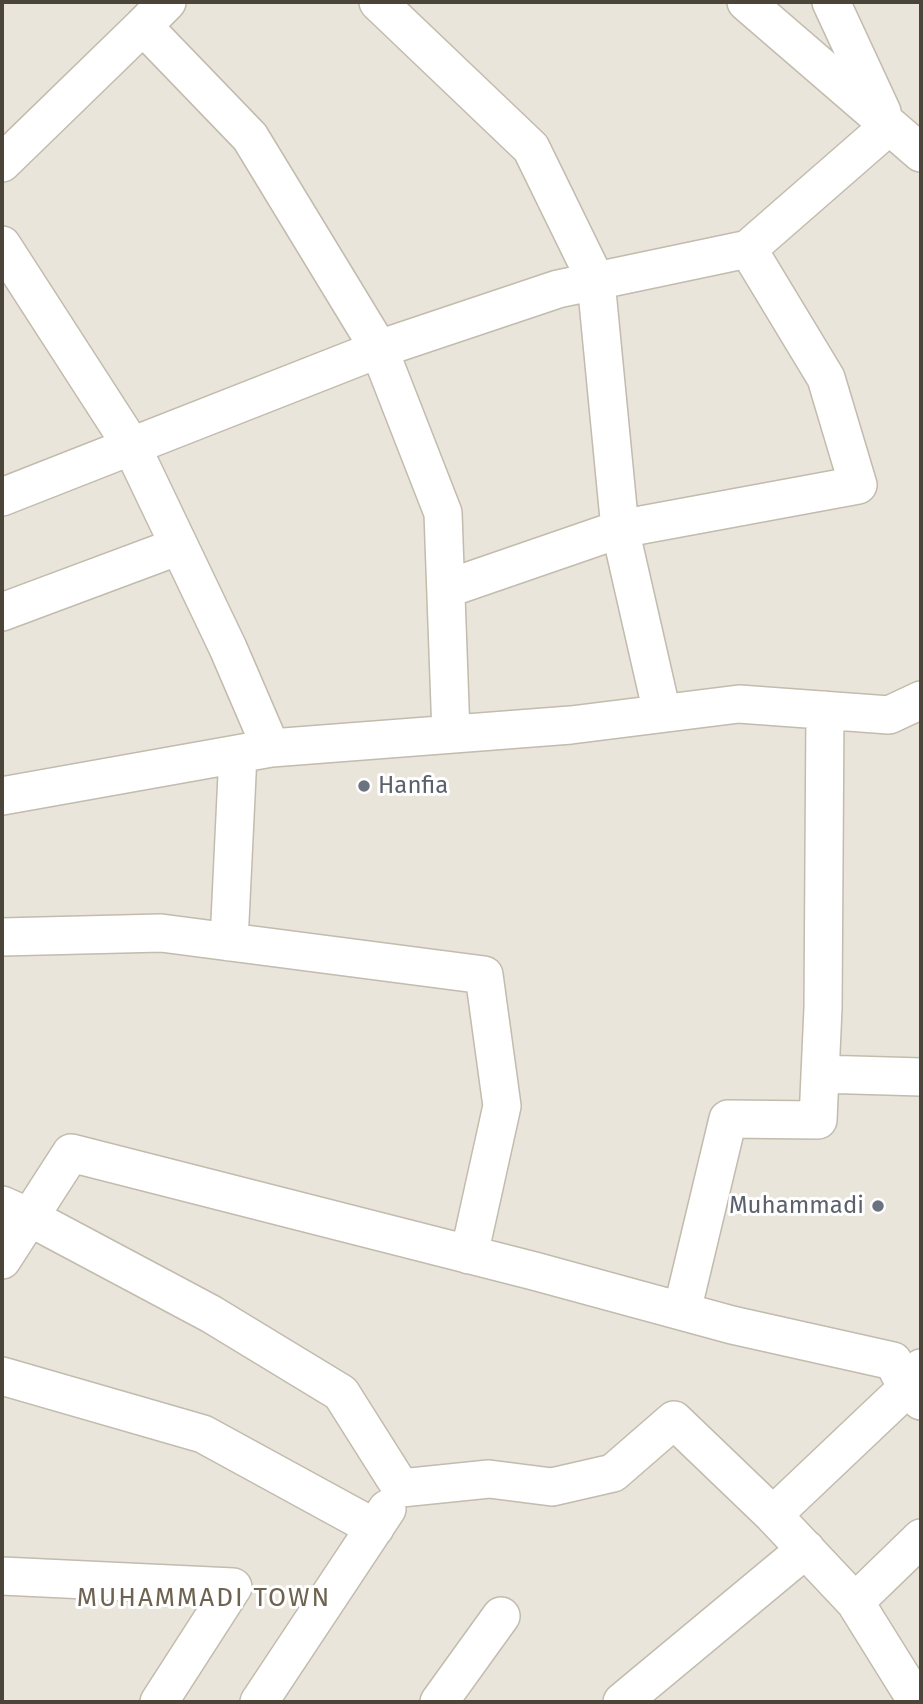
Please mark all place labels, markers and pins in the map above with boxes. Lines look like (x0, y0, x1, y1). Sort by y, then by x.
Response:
place label: Hanfia (378, 772, 448, 800)
marker: Hanfia (356, 778, 372, 794)
place label: Muhammadi (729, 1192, 864, 1220)
marker: Muhammadi (870, 1198, 886, 1214)

